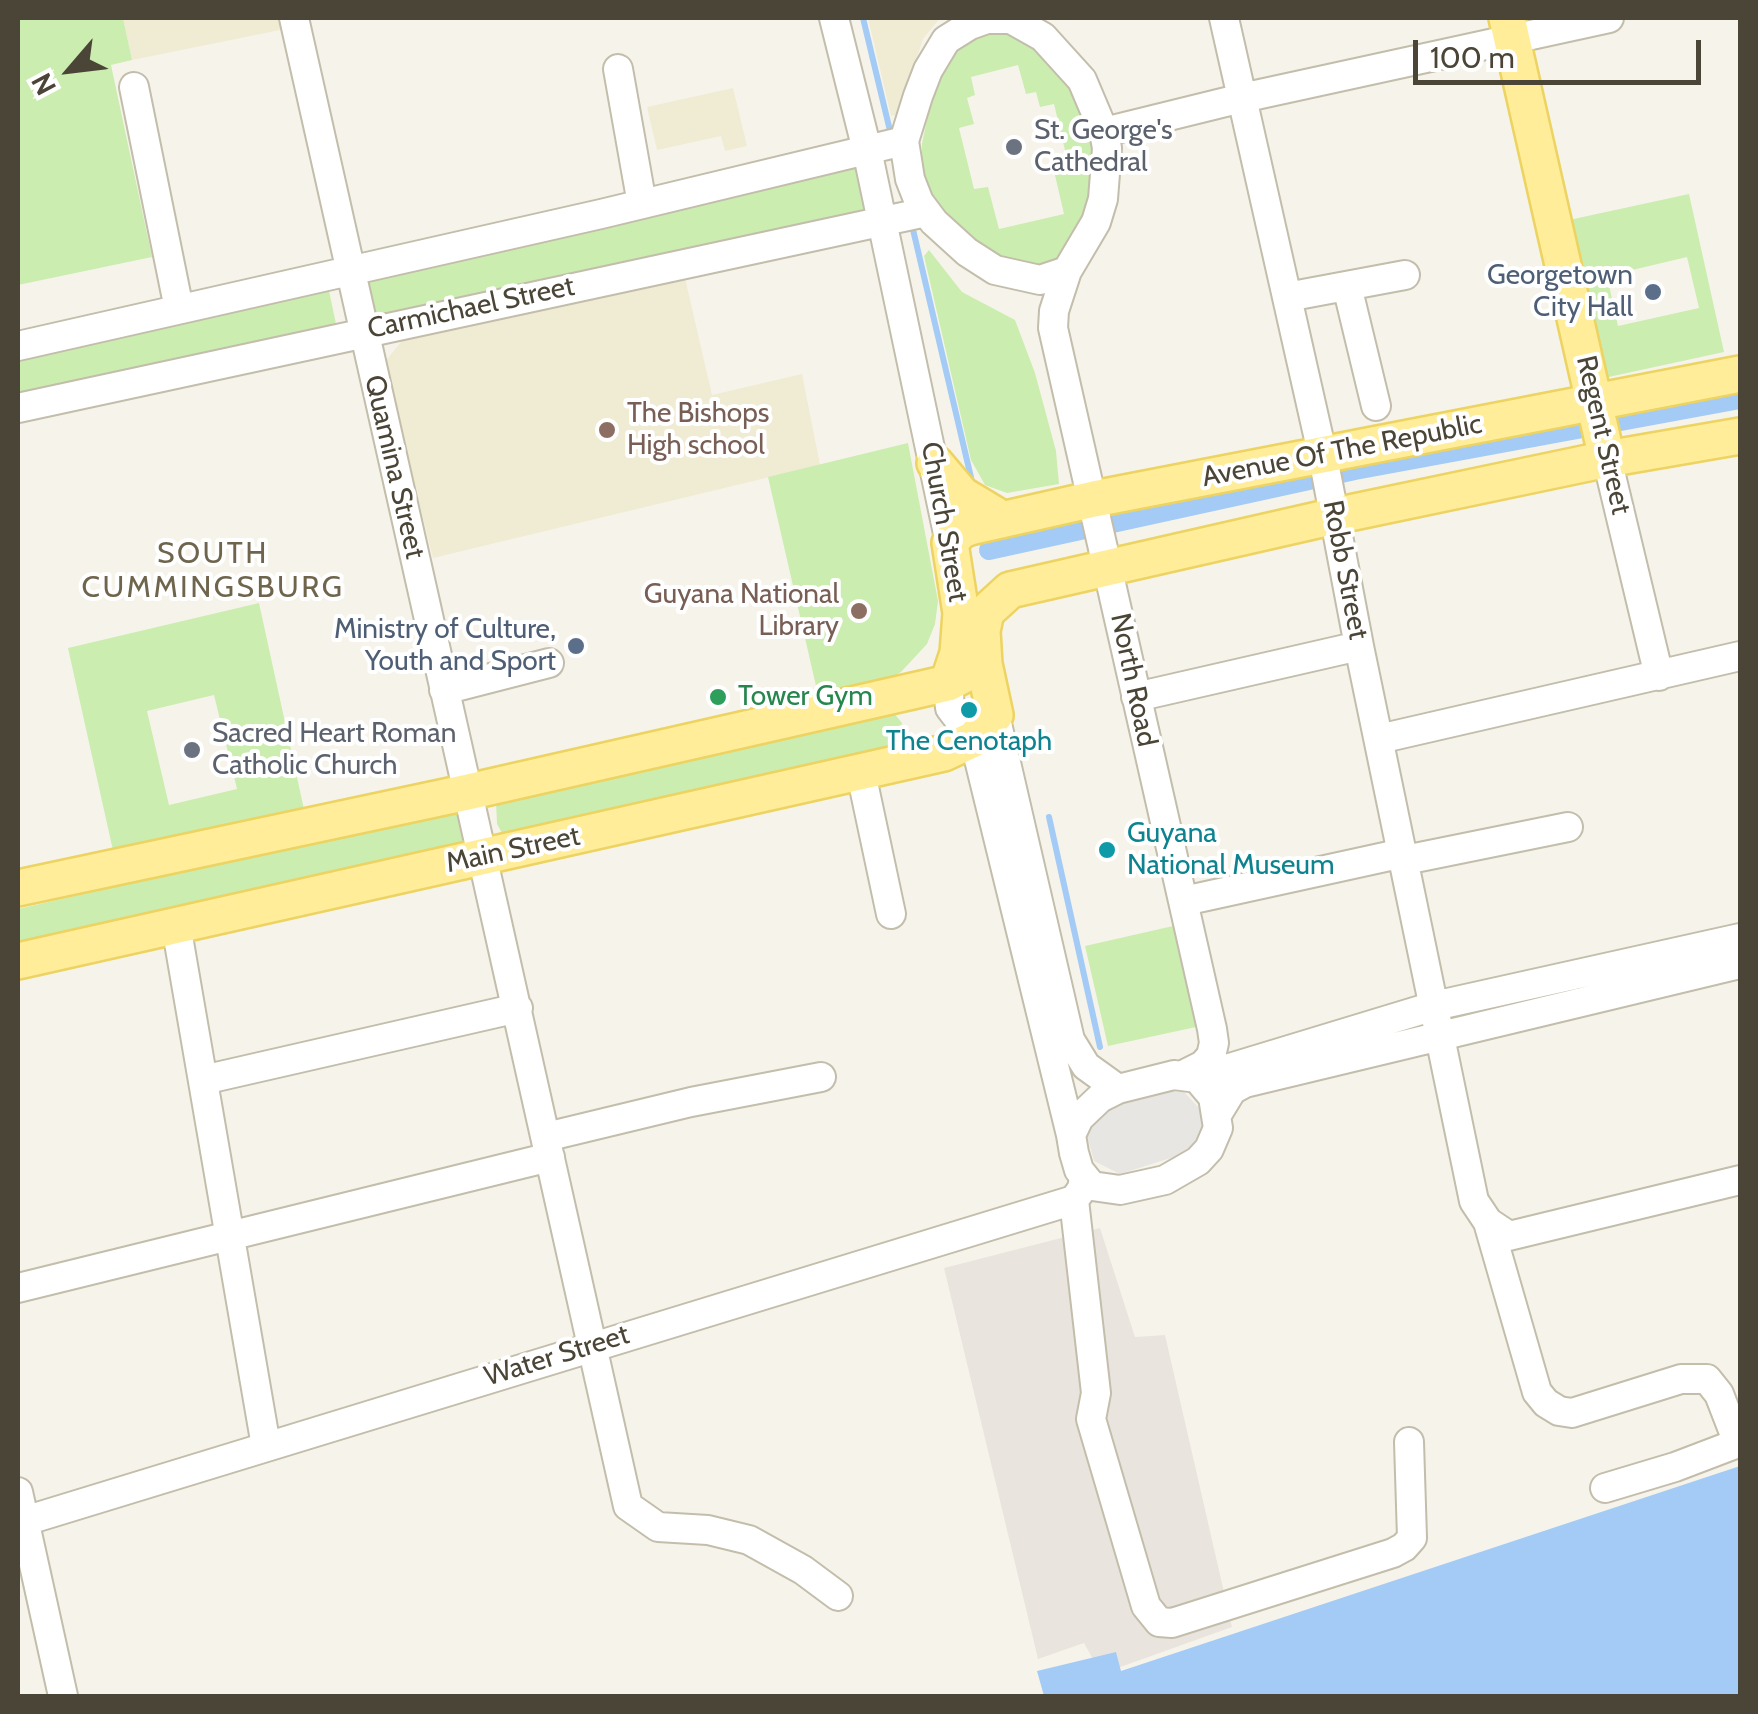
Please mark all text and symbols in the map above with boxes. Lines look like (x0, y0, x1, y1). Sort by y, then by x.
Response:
north arrow (20, 20, 120, 120)
scale bar (1418, 20, 1706, 82)
text: 100 m (1430, 39, 1515, 76)
text: N (24, 67, 63, 101)
place label: St. George's Cathedral (1034, 114, 1173, 180)
marker: St. George's Cathedral (1003, 136, 1025, 158)
place label: Georgetown City Hall (1487, 259, 1633, 325)
street label: Carmichael Street (365, 270, 577, 346)
marker: Georgetown City Hall (1642, 281, 1664, 303)
street label: Regent Street (1568, 352, 1638, 518)
street label: Quamina Street (357, 372, 431, 562)
place label: The Bishops High school (627, 397, 769, 463)
street label: Avenue Of The Republic (1199, 407, 1485, 495)
marker: The Bishops High school (596, 419, 618, 441)
street label: Church Street (913, 439, 975, 605)
street label: Robb Street (1315, 498, 1375, 642)
district label: SOUTH CUMMINGSBURG (82, 536, 344, 606)
place label: Guyana National Library (644, 578, 839, 644)
marker: Guyana National Library (848, 600, 870, 622)
street label: North Road (1103, 610, 1163, 750)
place label: Ministry of Culture, Youth and Sport (334, 613, 556, 679)
marker: Ministry of Culture, Youth and Sport (565, 635, 587, 657)
place label: Tower Gym (738, 680, 873, 714)
marker: Tower Gym (707, 686, 729, 708)
marker: The Cenotaph (958, 699, 980, 721)
place label: Sacred Heart Roman Catholic Church (212, 717, 456, 783)
place label: The Cenotaph (886, 725, 1052, 759)
marker: Sacred Heart Roman Catholic Church (181, 739, 203, 761)
place label: Guyana National Museum (1127, 817, 1335, 883)
street label: Main Street (443, 819, 583, 881)
marker: Guyana National Museum (1096, 839, 1118, 861)
street label: Water Street (481, 1318, 633, 1394)

